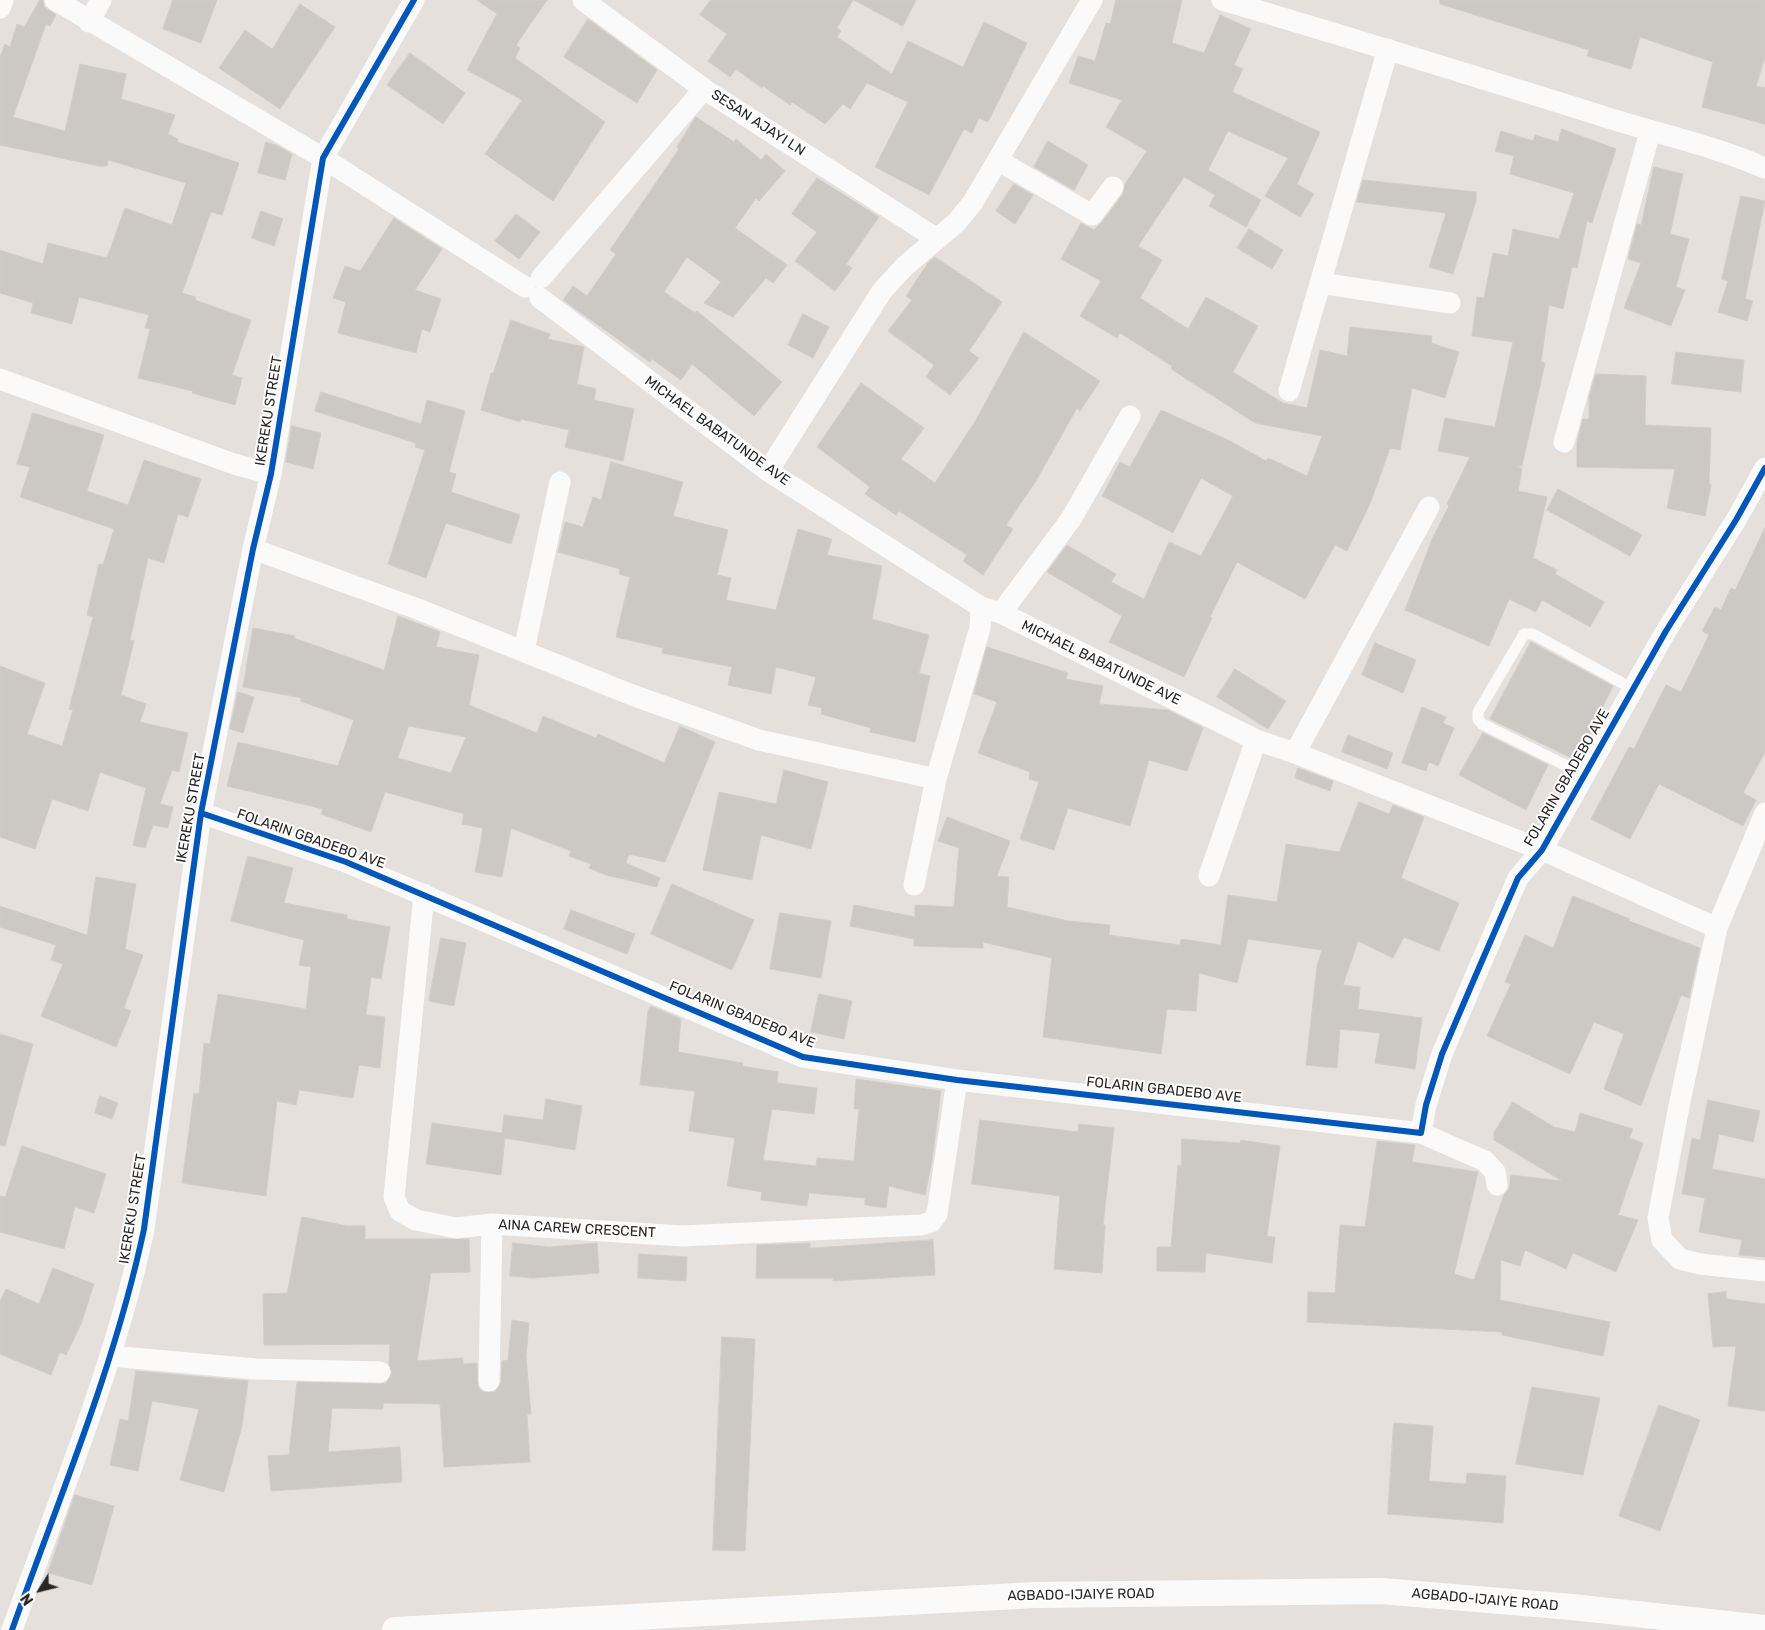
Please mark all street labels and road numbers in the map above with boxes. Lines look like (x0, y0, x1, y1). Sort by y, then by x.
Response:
street label: SESAN AJAYI LN (708, 86, 808, 160)
street label: IKEREKU STREET (252, 355, 286, 467)
street label: MICHAEL BABATUNDE AVE (641, 373, 793, 489)
street label: MICHAEL BABATUNDE AVE (1019, 617, 1183, 709)
street label: FOLARIN GBADEBO AVE (1521, 706, 1613, 850)
street label: IKEREKU STREET (173, 752, 209, 864)
street label: FOLARIN GBADEBO AVE (235, 806, 387, 872)
street label: FOLARIN GBADEBO AVE (667, 978, 817, 1052)
street label: FOLARIN GBADEBO AVE (1086, 1073, 1242, 1107)
street label: IKEREKU STREET (116, 1153, 150, 1265)
street label: AINA CAREW CRESCENT (498, 1216, 656, 1242)
street label: AGBADO-IJAIYE ROAD (1007, 1585, 1155, 1605)
street label: AGBADO-IJAIYE ROAD (1411, 1585, 1559, 1615)

